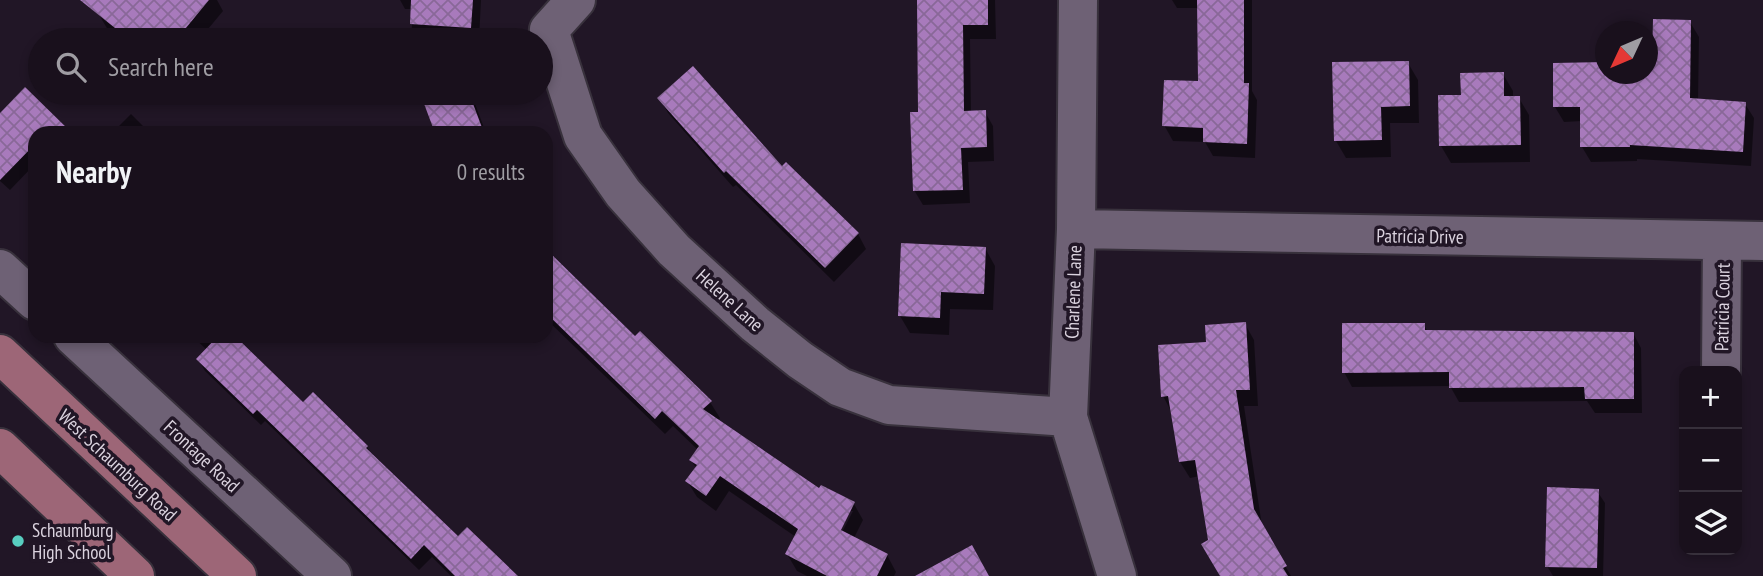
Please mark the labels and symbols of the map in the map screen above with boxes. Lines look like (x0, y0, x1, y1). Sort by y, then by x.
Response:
north arrow (1595, 21, 1658, 84)
street label: Patricia Drive (1376, 223, 1464, 249)
street label: Charlene Lane (1059, 245, 1087, 339)
street label: Patricia Court (1709, 262, 1735, 351)
street label: Helene Lane (692, 264, 769, 336)
street label: West Schaumburg Road (54, 404, 182, 526)
street label: Frontage Road (159, 415, 245, 497)
place label: Schaumburg High School (32, 518, 113, 564)
marker: Schaumburg High School (10, 533, 26, 549)

